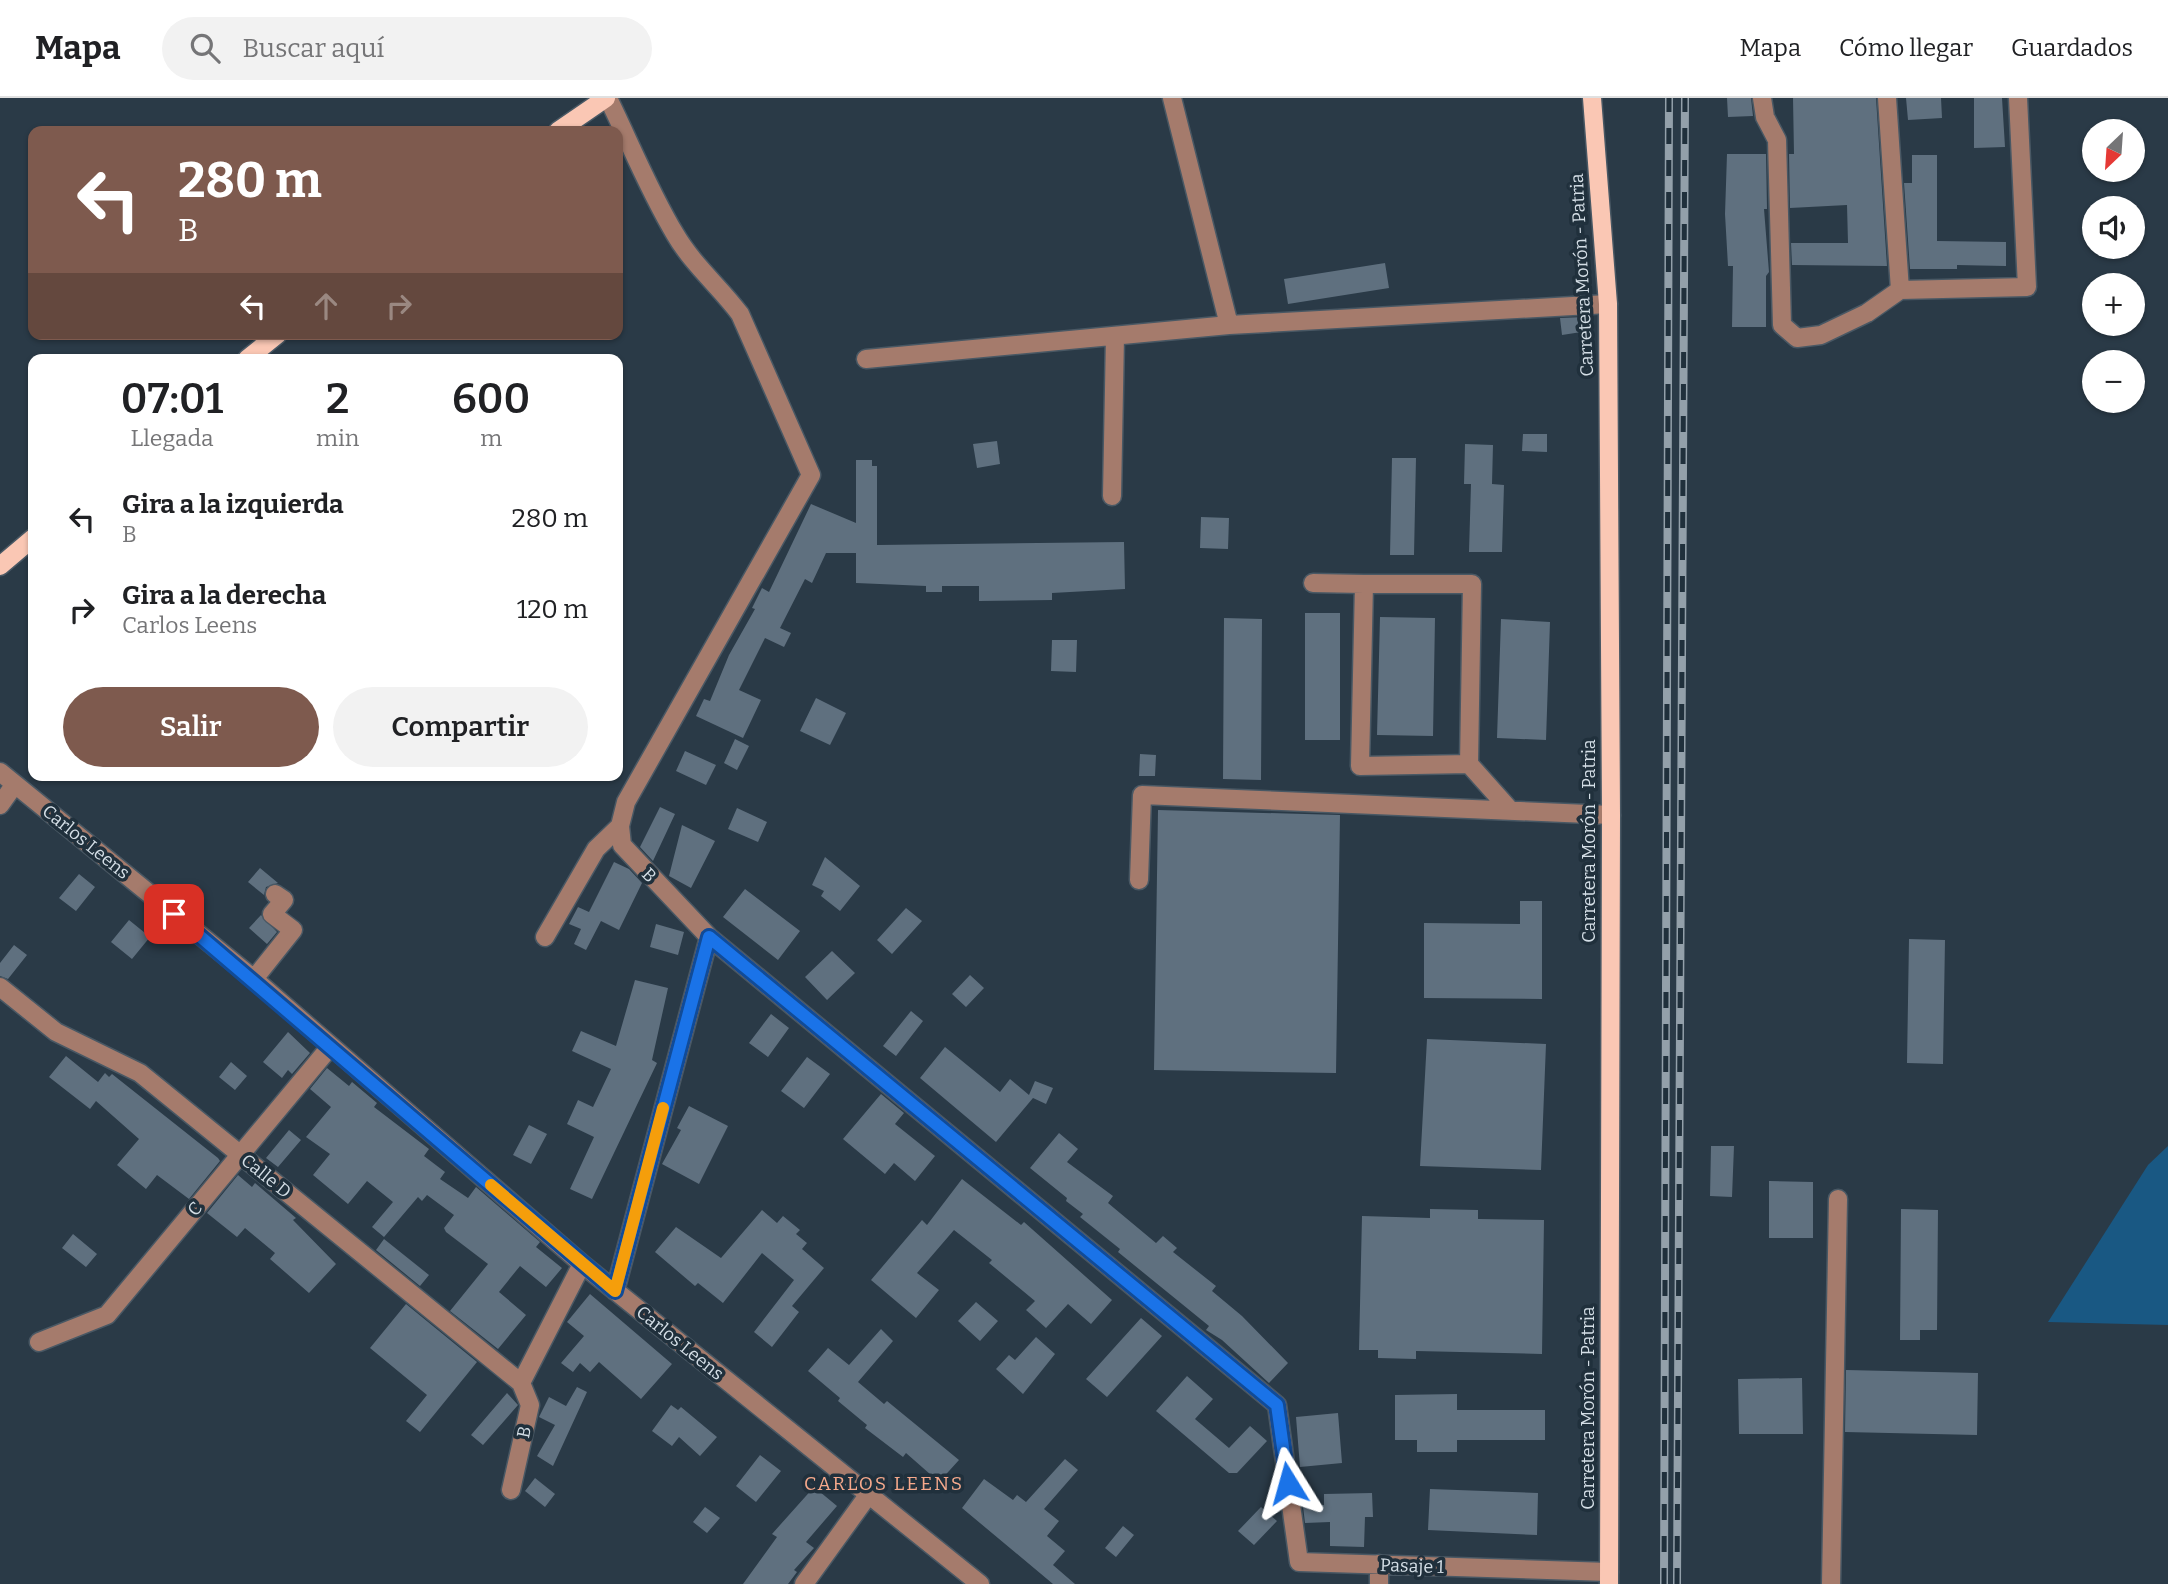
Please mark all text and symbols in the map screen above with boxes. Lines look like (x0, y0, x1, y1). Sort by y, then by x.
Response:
search box (162, 17, 652, 80)
text: Mapa (35, 28, 120, 68)
icon: search (186, 29, 224, 67)
text: Buscar aquí (242, 33, 384, 64)
text: Mapa (1740, 34, 1801, 62)
text: Cómo llegar (1839, 34, 1973, 62)
text: Guardados (2011, 34, 2133, 62)
north arrow (2082, 119, 2146, 182)
map controls (2082, 119, 2145, 413)
text: 280 m (178, 151, 322, 210)
icon: left (63, 154, 154, 245)
street label: Carretera Morón - Patria (1566, 173, 1598, 377)
button: sound (2082, 196, 2145, 259)
text: B (178, 211, 199, 249)
button: + (2082, 273, 2145, 336)
icon: left (234, 287, 272, 325)
icon: ahead (307, 287, 345, 325)
icon: right (380, 287, 418, 325)
button: − (2082, 350, 2145, 413)
text: 07:01 (121, 374, 223, 424)
text: 2 (326, 374, 349, 424)
text: 600 (452, 374, 530, 424)
text: Llegada (130, 424, 213, 452)
text: min (316, 424, 359, 452)
text: m (480, 424, 502, 452)
text: Gira a la izquierda (122, 489, 344, 520)
icon: left (63, 500, 101, 538)
text: 280 m (512, 503, 588, 534)
text: B (122, 520, 137, 548)
text: Gira a la derecha (122, 580, 326, 611)
icon: right (63, 591, 101, 629)
text: 120 m (517, 594, 588, 625)
text: Carlos Leens (122, 611, 257, 639)
button: Salir (63, 687, 319, 767)
button: Compartir (333, 687, 588, 767)
street label: Carretera Morón - Patria (1578, 739, 1600, 943)
street label: Carlos Leens (38, 800, 134, 884)
street label: B (637, 863, 661, 887)
pin (144, 884, 204, 944)
icon: arrive (155, 895, 193, 933)
street label: Calle D (237, 1149, 295, 1203)
street label: C (183, 1197, 207, 1221)
street label: Carlos Leens (632, 1301, 728, 1385)
street label: Carretera Morón - Patria (1577, 1306, 1599, 1510)
street label: B (512, 1424, 536, 1440)
position arrow (1251, 1446, 1325, 1520)
district label: CARLOS LEENS (804, 1472, 964, 1495)
street label: Pasaje 1 (1380, 1554, 1445, 1578)

